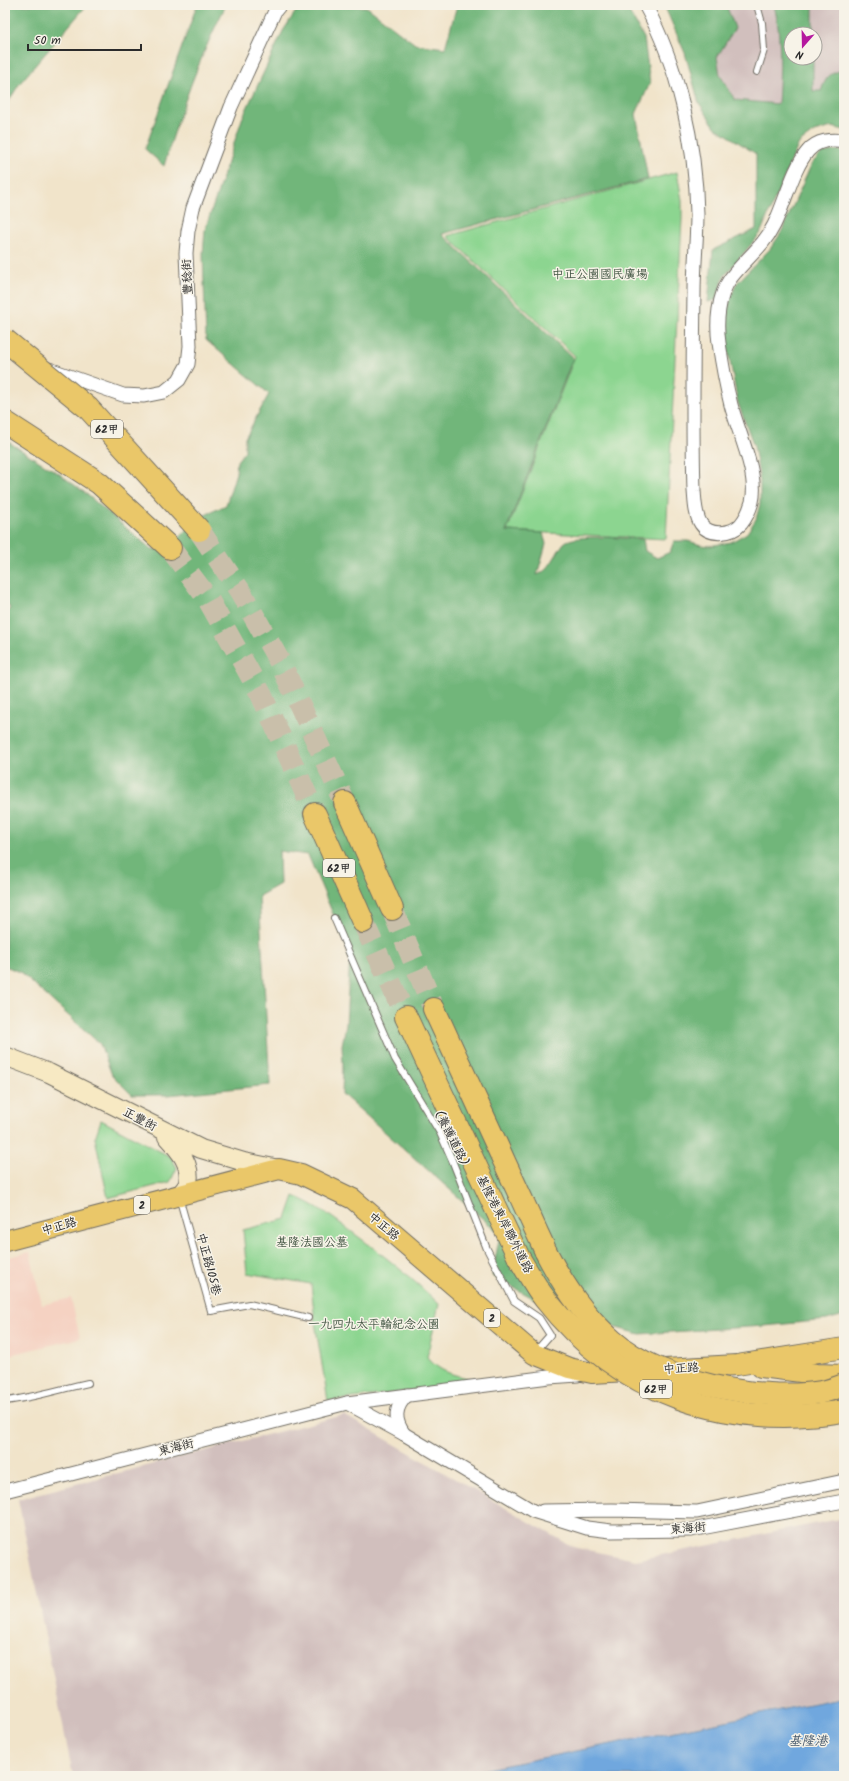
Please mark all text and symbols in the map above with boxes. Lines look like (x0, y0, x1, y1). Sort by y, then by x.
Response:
scale bar (28, 26, 141, 52)
north arrow (783, 26, 823, 66)
text: 50 m (34, 31, 61, 50)
text: N (794, 45, 806, 64)
street label: 豐稔街 (177, 258, 198, 295)
park label: 中正公園國民廣場 (552, 265, 648, 284)
road number: 62甲 (91, 420, 123, 438)
road number: 62甲 (323, 859, 355, 877)
street label: 正豐街 (119, 1103, 160, 1136)
street label: (養護道路) (429, 1107, 474, 1169)
street label: 基隆港東岸聯外道路 (472, 1172, 538, 1277)
road number: 2 (134, 1196, 150, 1214)
street label: 中正路 (364, 1208, 404, 1245)
street label: 中正路 (39, 1213, 79, 1240)
street label: 中正路105巷 (191, 1231, 226, 1298)
park label: 基隆法國公墓 (276, 1233, 348, 1252)
road number: 2 (484, 1309, 500, 1327)
park label: 一九四九太平輪紀念公園 (308, 1315, 440, 1334)
street label: 中正路 (663, 1358, 700, 1379)
road number: 62甲 (640, 1380, 672, 1398)
street label: 東海街 (156, 1434, 196, 1461)
street label: 東海街 (669, 1517, 707, 1540)
water label: 基隆港 (788, 1731, 829, 1752)

